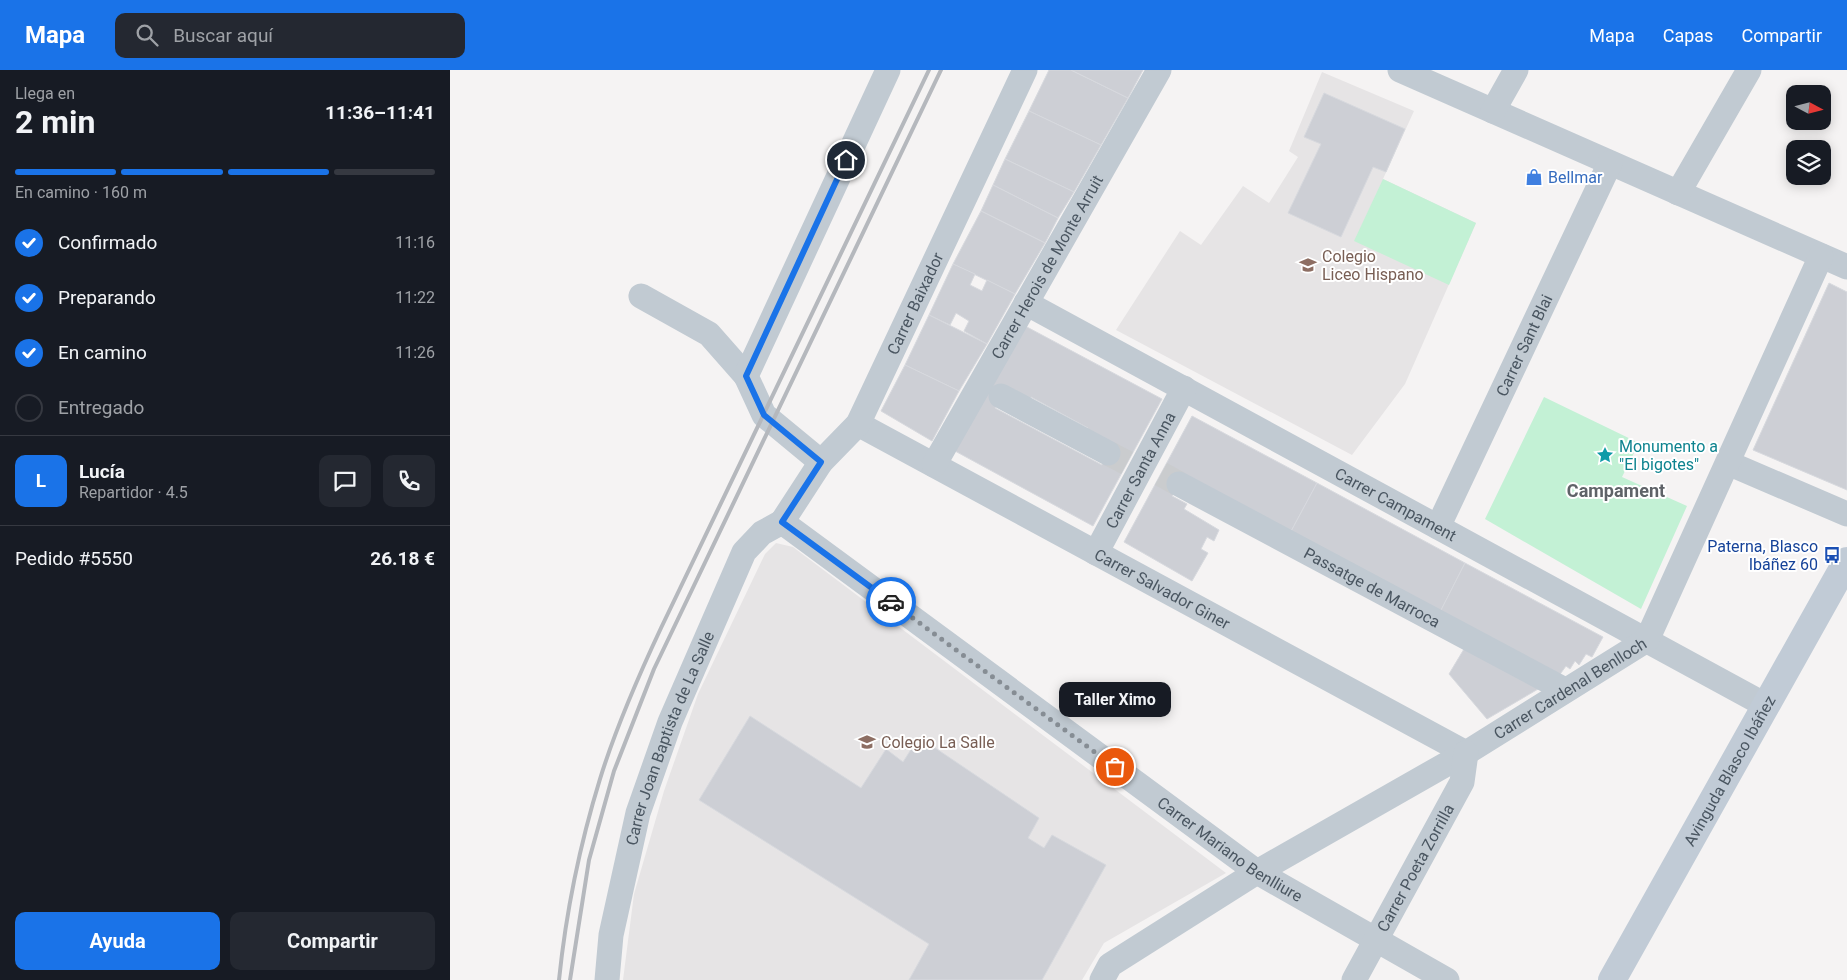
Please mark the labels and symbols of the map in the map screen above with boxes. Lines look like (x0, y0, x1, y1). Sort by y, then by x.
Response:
north arrow (1786, 85, 1831, 130)
pin (825, 139, 867, 181)
shop icon: Bellmar (1524, 167, 1544, 187)
place label: Bellmar (1548, 168, 1603, 187)
street label: Carrer Herois de Monte Arruit (987, 172, 1107, 362)
place label: Colegio Liceo Hispano (1322, 247, 1424, 284)
street label: Carrer Baixador (883, 249, 947, 357)
school or university icon: Colegio Liceo Hispano (1298, 255, 1318, 275)
street label: Carrer Sant Blai (1492, 291, 1556, 399)
street label: Carrer Santa Anna (1101, 408, 1179, 532)
place label: Monumento a "El bigotes" (1619, 437, 1718, 474)
place icon: Monumento a "El bigotes" (1595, 445, 1615, 465)
street label: Carrer Campament (1332, 464, 1460, 545)
district label: Campament (1567, 480, 1665, 501)
place label: Paterna, Blasco Ibáñez 60 (1707, 537, 1818, 574)
street label: Passatge de Marroca (1301, 543, 1444, 631)
street label: Carrer Salvador Giner (1091, 544, 1234, 633)
bus stop icon: Paterna, Blasco Ibáñez 60 (1822, 545, 1842, 565)
courier (866, 577, 916, 627)
street label: Carrer Joan Baptista de La Salle (622, 628, 718, 847)
street label: Carrer Cardenal Benlloch (1490, 633, 1650, 743)
callout: Taller Ximo (1059, 682, 1171, 717)
street label: Avinguda Blasco Ibáñez (1680, 692, 1779, 849)
school or university icon: Colegio La Salle (857, 732, 877, 752)
place label: Colegio La Salle (881, 733, 995, 752)
pin (1094, 746, 1136, 788)
street label: Carrer Mariano Benlliure (1154, 793, 1306, 905)
street label: Carrer Poeta Zorrilla (1373, 800, 1458, 935)

